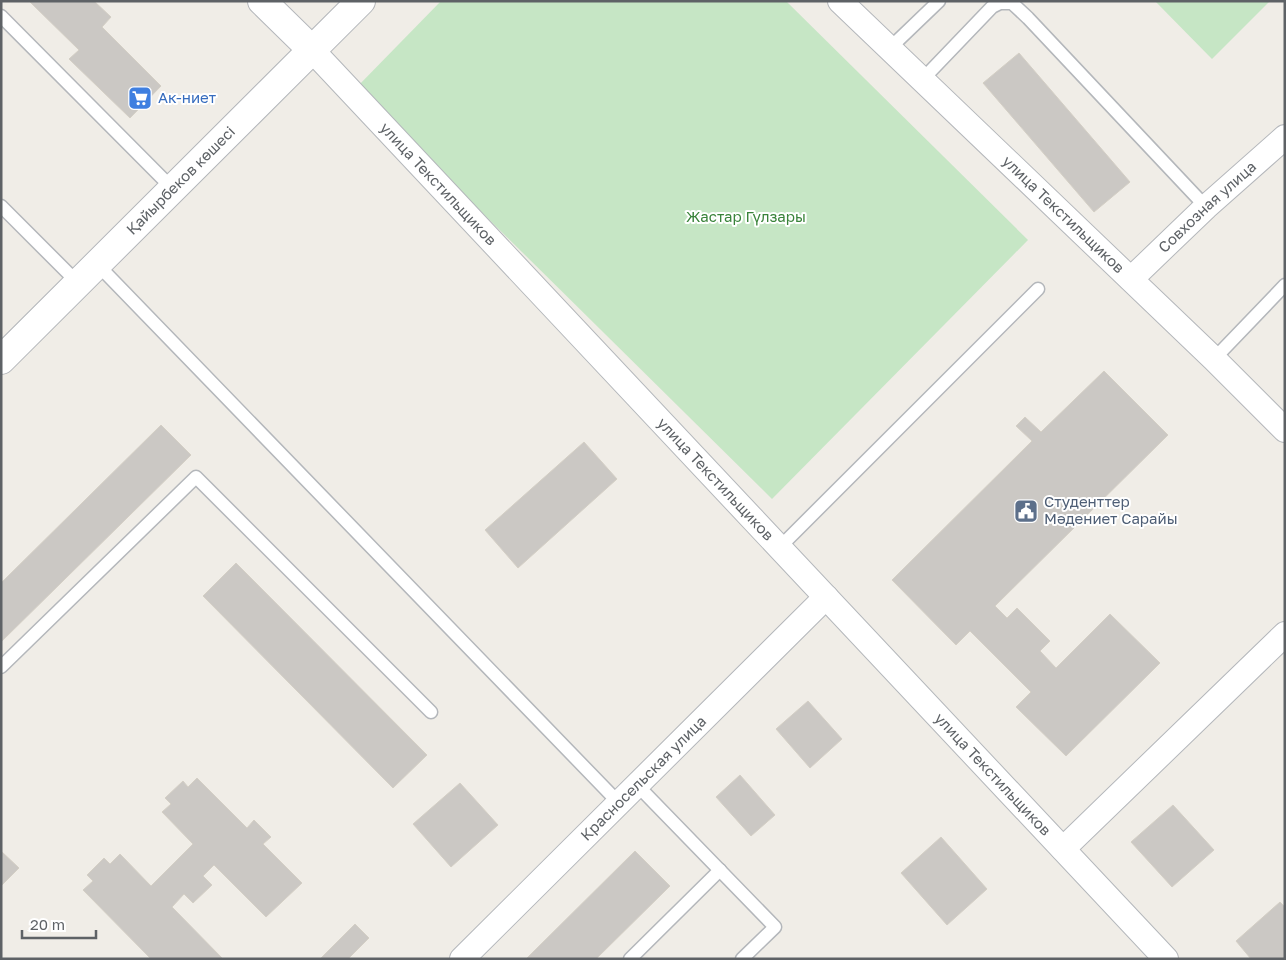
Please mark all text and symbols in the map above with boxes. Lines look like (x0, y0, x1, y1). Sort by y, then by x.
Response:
supermarket icon: Ак-ниет (127, 85, 153, 111)
place label: Ак-ниет (158, 88, 217, 106)
street label: улица Текстильщиков (377, 118, 501, 249)
street label: Қайырбеков көшесі (122, 122, 238, 238)
street label: улица Текстильщиков (999, 152, 1129, 276)
street label: Совхозная улица (1154, 157, 1259, 256)
park label: Жастар Гүлзары (686, 207, 806, 226)
street label: улица Текстильщиков (654, 413, 778, 544)
place label: Студенттер Мәдениет Сарайы (1044, 492, 1178, 527)
public building icon: Студенттер Мәдениет Сарайы (1013, 498, 1039, 524)
street label: улица Текстильщиков (931, 709, 1055, 839)
street label: Красносельская улица (576, 712, 709, 844)
scale bar (22, 908, 96, 940)
text: 20 m (30, 915, 65, 933)

